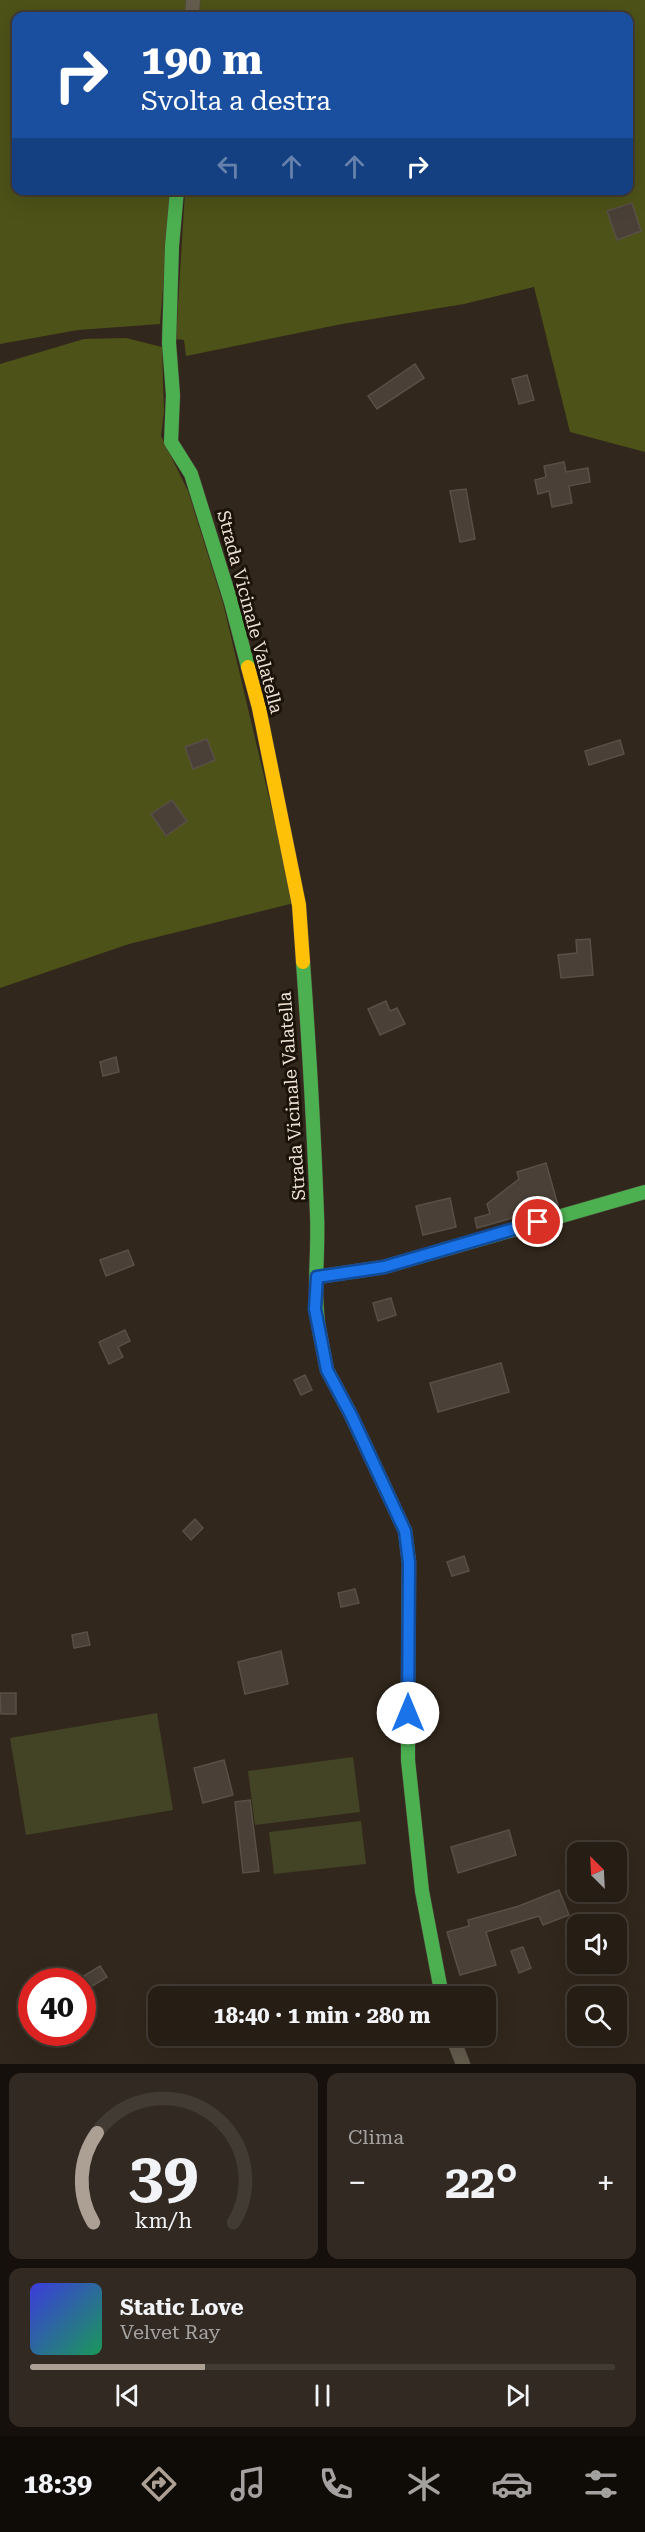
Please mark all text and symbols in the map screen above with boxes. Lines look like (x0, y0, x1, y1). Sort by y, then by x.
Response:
text: 190 m (141, 35, 263, 84)
icon: right (42, 36, 120, 114)
text: Svolta a destra (141, 85, 331, 117)
icon: left (212, 150, 245, 183)
icon: ahead (275, 150, 308, 183)
icon: ahead (338, 150, 371, 183)
icon: right (401, 150, 434, 183)
street label: Strada Vicinale Valatella (213, 508, 288, 716)
street label: Strada Vicinale Valatella (274, 991, 309, 1201)
pin (512, 1196, 563, 1247)
icon: arrive (521, 1205, 554, 1238)
position arrow (376, 1681, 440, 1745)
north arrow (567, 1842, 627, 1902)
map controls (567, 1842, 627, 2046)
button: sound (567, 1914, 627, 1974)
speed limit sign: 40 (18, 1968, 96, 2046)
button: search (567, 1986, 627, 2046)
text: 18:40 · 1 min · 280 m (213, 2003, 431, 2028)
text: Clima (348, 2125, 404, 2149)
text: 39 (129, 2139, 198, 2212)
text: 22° (445, 2156, 518, 2209)
text: − (348, 2163, 366, 2202)
text: + (597, 2163, 615, 2202)
text: km/h (135, 2208, 192, 2233)
text: Static Love (120, 2295, 244, 2320)
text: Velvet Ray (120, 2320, 220, 2344)
icon: previous (111, 2379, 144, 2412)
icon: pause (306, 2379, 339, 2412)
icon: next (501, 2379, 534, 2412)
icon: directions (138, 2463, 180, 2505)
icon: music (227, 2463, 269, 2505)
icon: phone (315, 2463, 357, 2505)
icon: climate (403, 2463, 445, 2505)
icon: car (491, 2463, 533, 2505)
icon: filters (580, 2463, 622, 2505)
text: 18:39 (23, 2468, 92, 2500)

